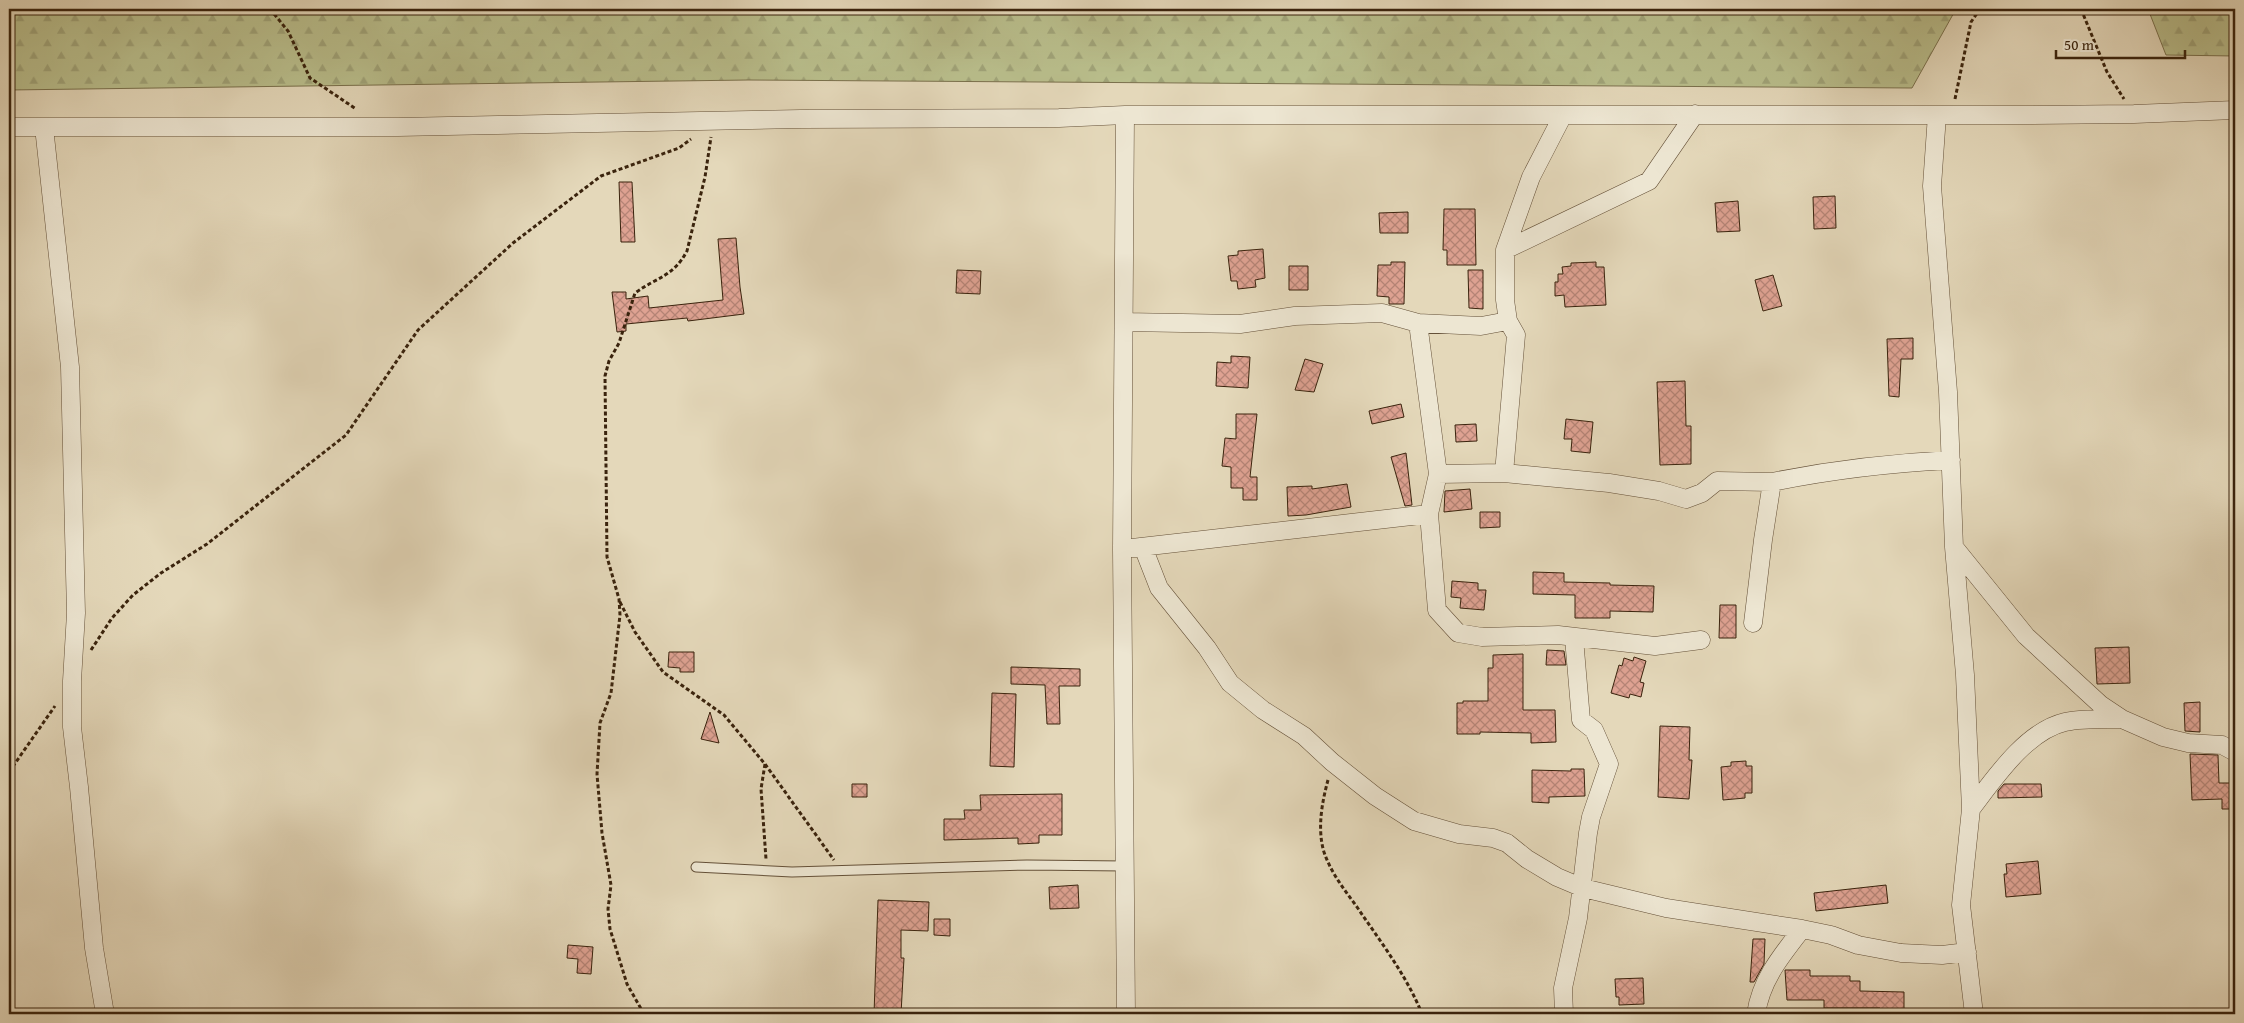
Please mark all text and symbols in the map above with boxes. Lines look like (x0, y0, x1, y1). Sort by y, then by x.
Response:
scale bar (2056, 28, 2185, 60)
text: 50 m (2064, 34, 2095, 55)

